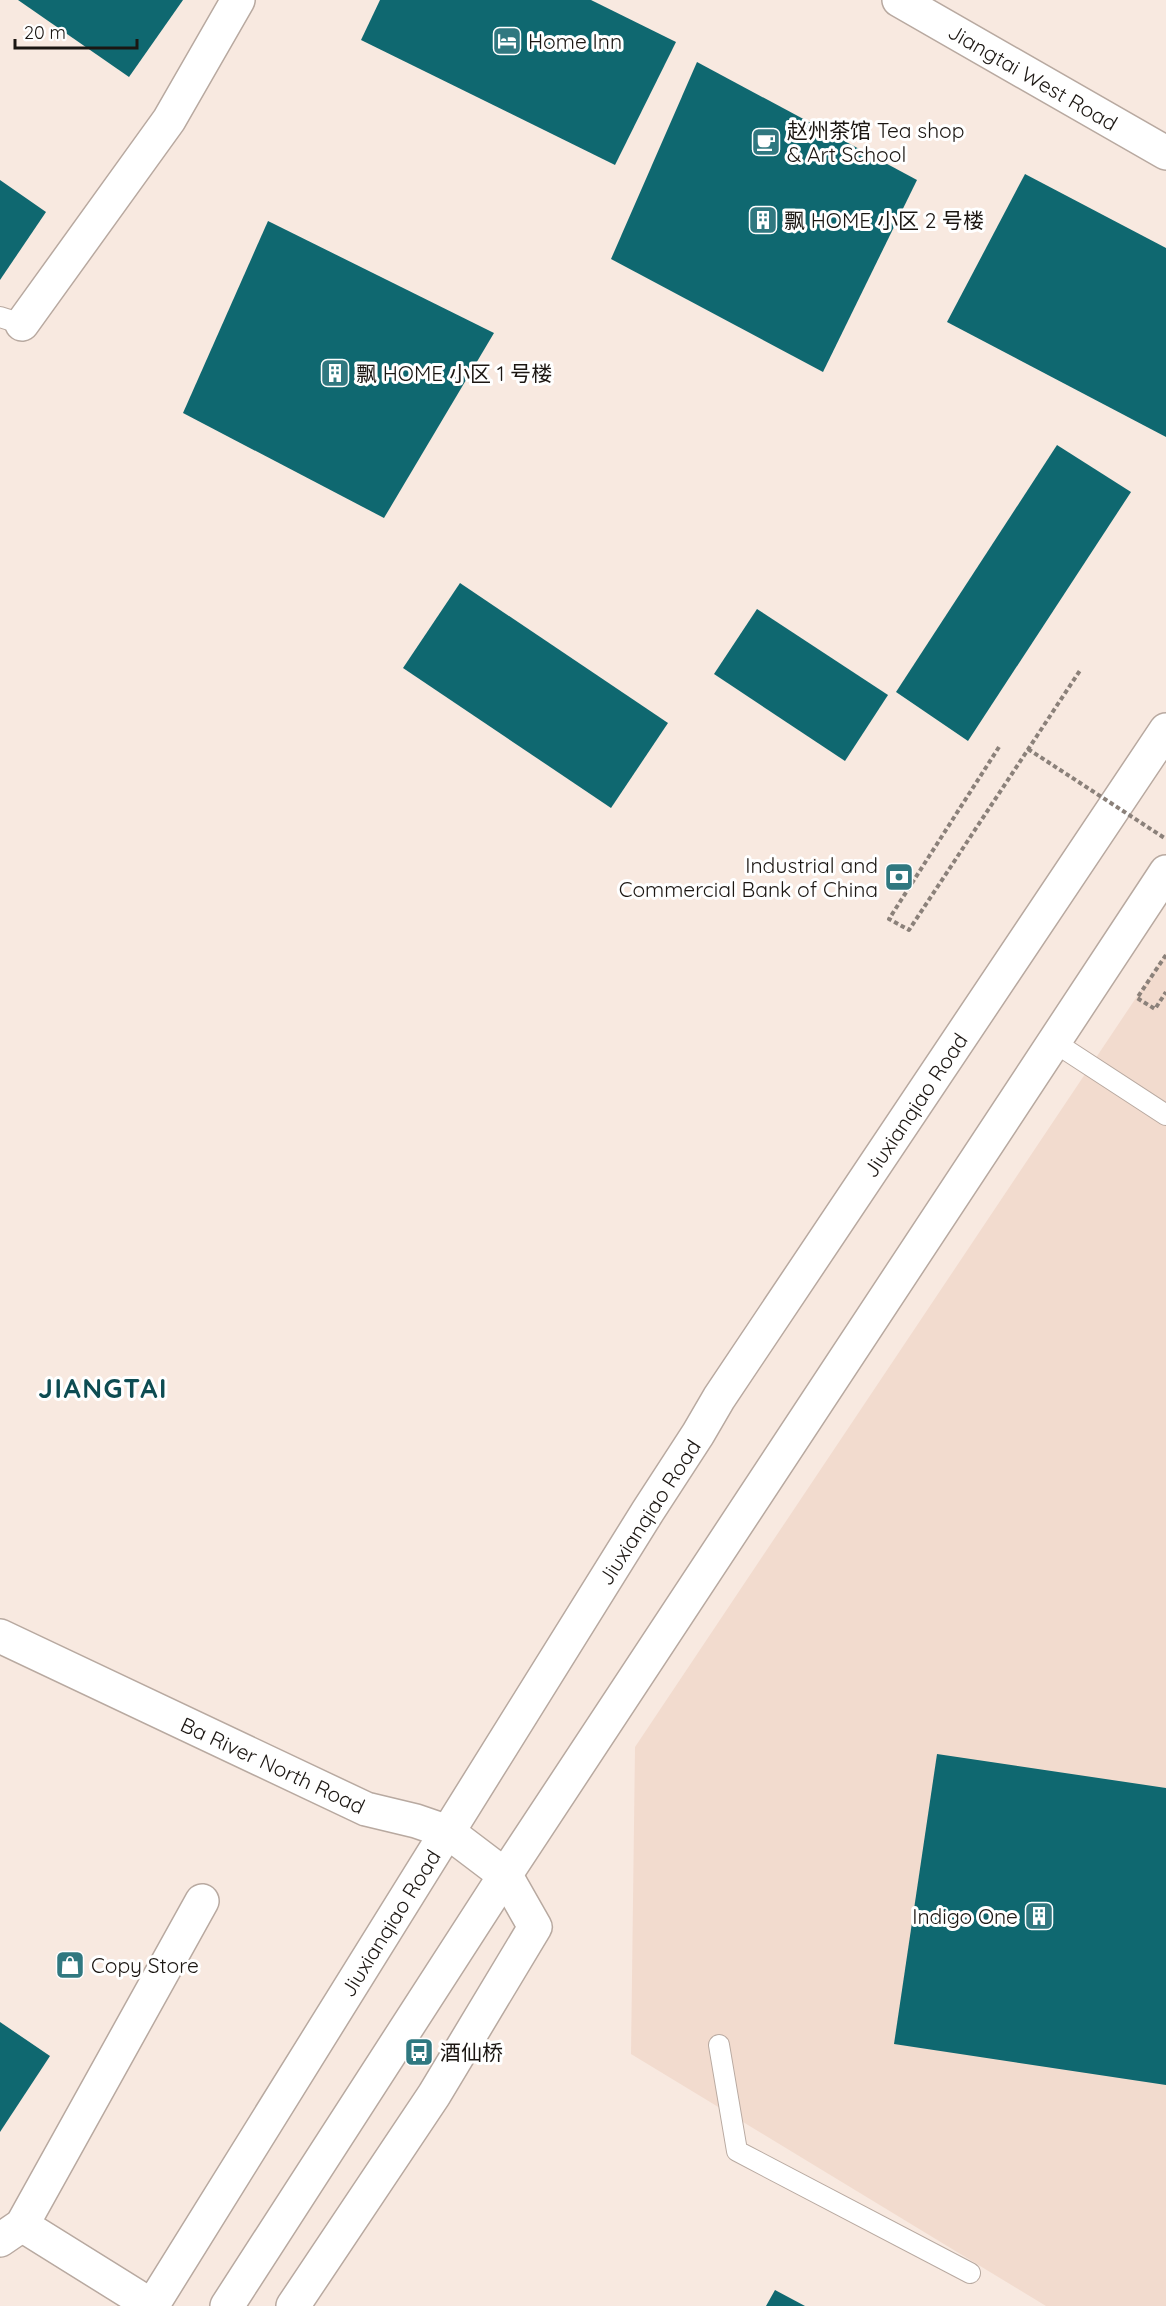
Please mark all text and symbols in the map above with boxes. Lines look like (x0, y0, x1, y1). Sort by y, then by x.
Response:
scale bar (15, 12, 136, 50)
street label: Jiangtai West Road (944, 18, 1122, 136)
text: 20 m (24, 21, 66, 44)
hotel icon: Home Inn (491, 25, 523, 57)
place label: Home Inn (528, 28, 622, 54)
place label: 赵州茶馆 Tea shop & Art School (787, 117, 965, 167)
cafe icon: 赵州茶馆 Tea shop & Art School (750, 126, 782, 158)
building icon: 飘 HOME 小区 2 号楼 (747, 204, 779, 236)
place label: 飘 HOME 小区 2 号楼 (784, 207, 984, 233)
building icon: 飘 HOME 小区 1 号楼 (319, 357, 351, 389)
place label: 飘 HOME 小区 1 号楼 (356, 360, 552, 386)
place label: Industrial and Commercial Bank of China (619, 852, 878, 902)
bank icon: Industrial and Commercial Bank of China (883, 861, 915, 893)
street label: Jiuxianqiao Road (857, 1028, 973, 1182)
district label: JIANGTAI (38, 1371, 168, 1405)
street label: Jiuxianqiao Road (592, 1434, 706, 1590)
street label: Ba River North Road (177, 1711, 369, 1819)
street label: Jiuxianqiao Road (334, 1845, 446, 2001)
building icon: Indigo One (1023, 1900, 1055, 1932)
place label: Indigo One (912, 1903, 1018, 1929)
shop icon: Copy Store (54, 1949, 86, 1981)
place label: Copy Store (91, 1952, 199, 1978)
bus stop icon: 酒仙桥 (403, 2036, 435, 2068)
place label: 酒仙桥 (440, 2039, 503, 2065)

